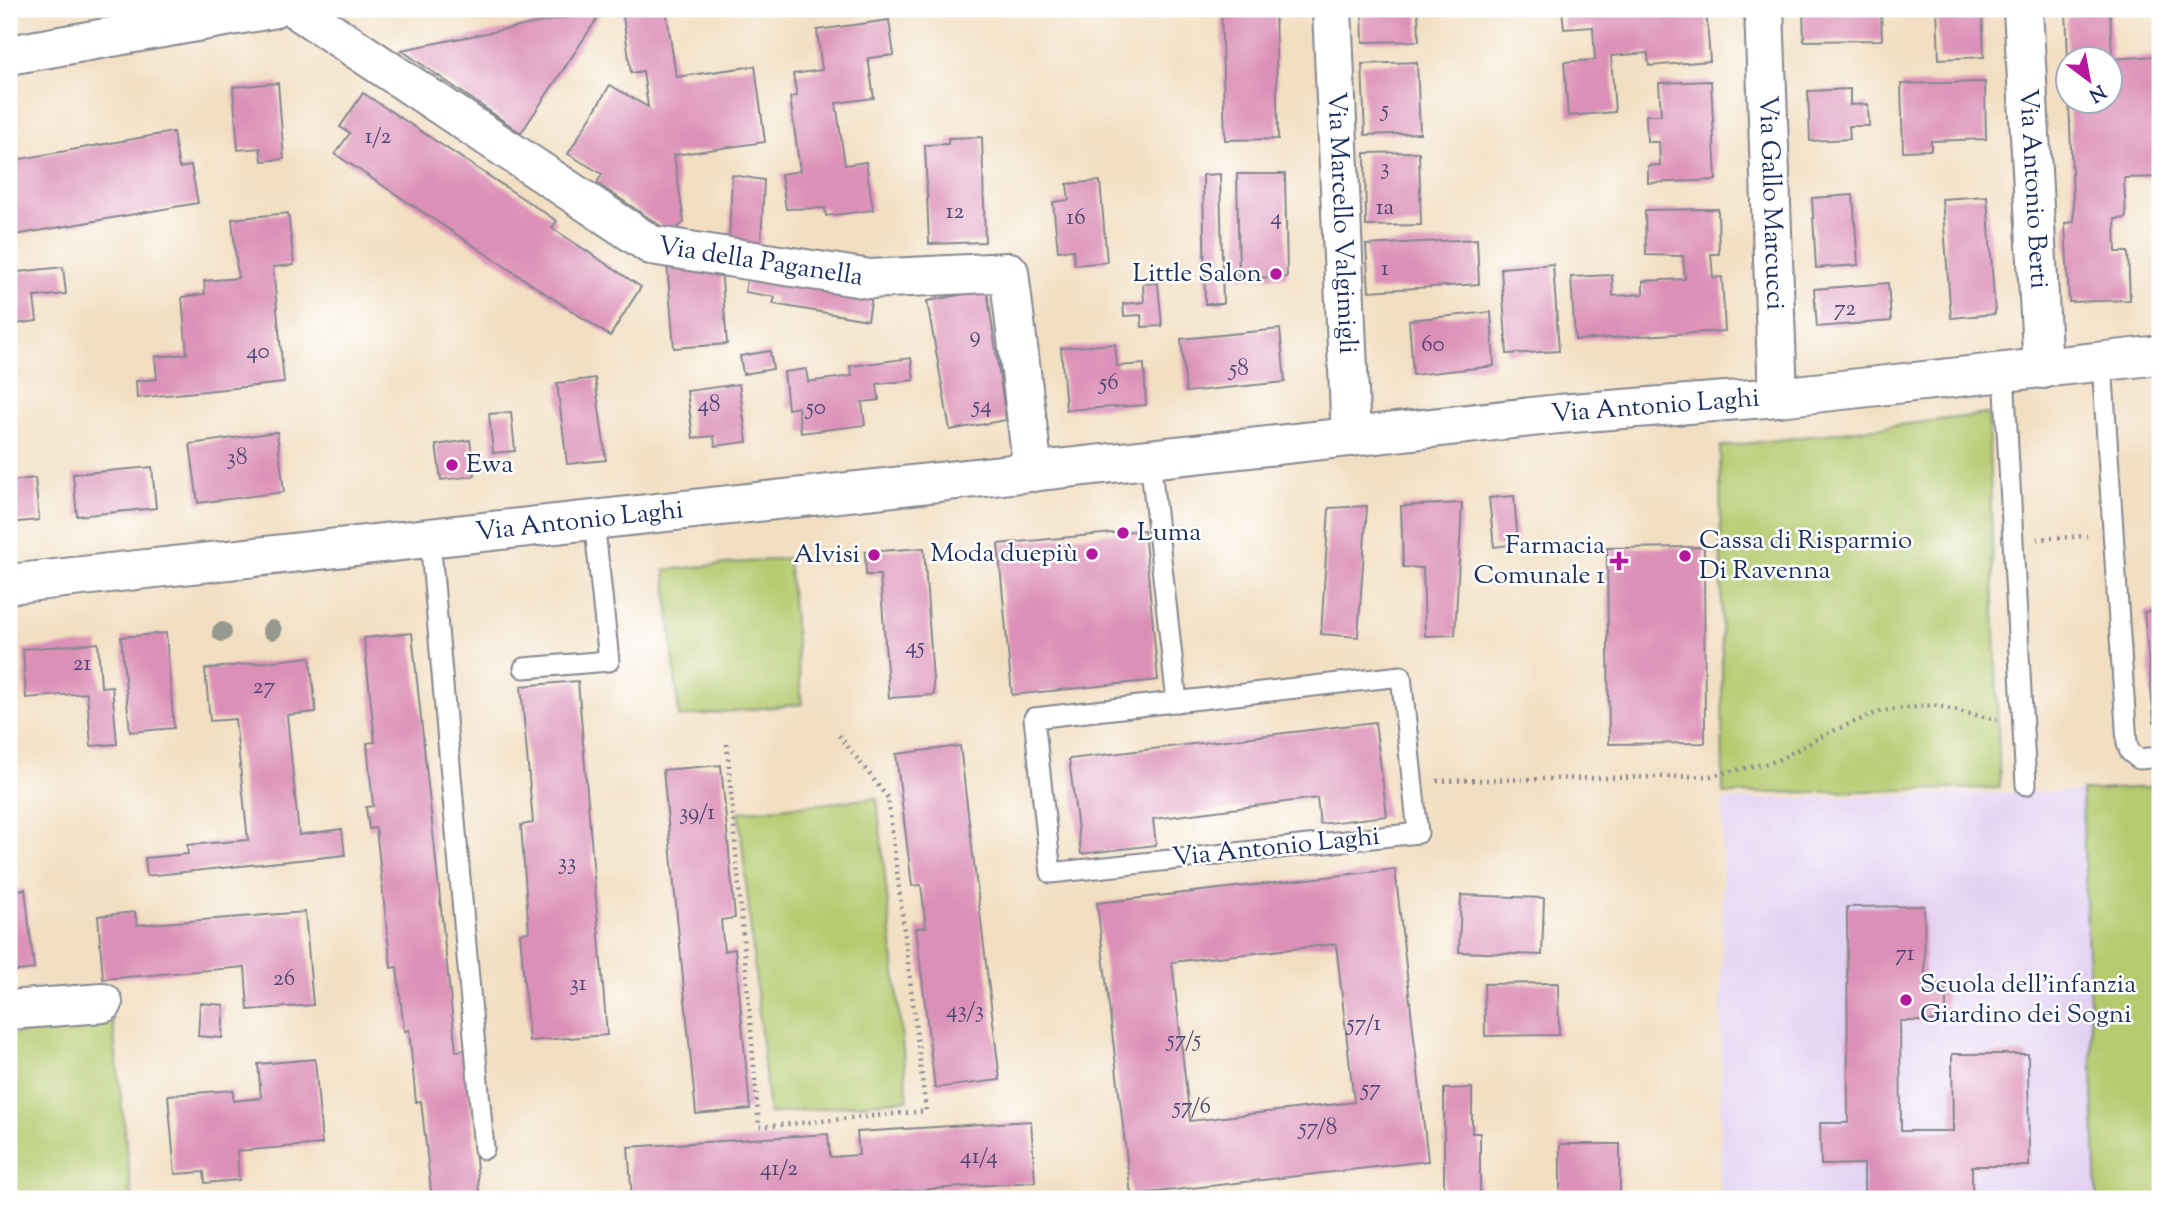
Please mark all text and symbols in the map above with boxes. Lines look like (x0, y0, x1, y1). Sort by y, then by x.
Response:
north arrow (2054, 46, 2124, 116)
text: N (2083, 77, 2110, 108)
street label: Via Antonio Berti (2009, 87, 2057, 290)
street label: Via Marcello Valgimigli (1317, 91, 1366, 355)
house number: 5 (1379, 94, 1389, 127)
street label: Via Gallo Marcucci (1749, 95, 1793, 311)
house number: 1/2 (365, 121, 391, 154)
house number: 3 (1380, 152, 1390, 185)
house number: 1a (1376, 192, 1395, 225)
house number: 12 (946, 196, 965, 229)
house number: 16 (1066, 202, 1086, 235)
house number: 4 (1270, 202, 1282, 235)
street label: Via della Paganella (655, 228, 866, 296)
house number: 1 (1381, 253, 1389, 286)
place label: Little Salon (1133, 256, 1262, 293)
marker: Little Salon (1268, 266, 1284, 282)
house number: 72 (1834, 293, 1856, 326)
house number: 9 (969, 320, 981, 353)
house number: 60 (1421, 329, 1445, 362)
house number: 40 (246, 336, 270, 369)
house number: 58 (1227, 353, 1249, 386)
house number: 56 (1097, 367, 1119, 400)
street label: Via Antonio Laghi (1550, 380, 1761, 433)
house number: 48 (697, 389, 721, 422)
house number: 54 (970, 390, 992, 423)
house number: 50 (804, 392, 826, 425)
house number: 38 (227, 442, 247, 475)
place label: Ewa (466, 447, 513, 484)
marker: Ewa (444, 457, 460, 473)
street label: Via Antonio Laghi (474, 492, 685, 551)
place label: Luma (1137, 515, 1201, 552)
place label: Cassa di Risparmio Di Ravenna (1699, 523, 1912, 590)
marker: Luma (1115, 525, 1131, 541)
place label: Farmacia Comunale 1 (1473, 528, 1605, 595)
place label: Moda duepiù (930, 536, 1078, 573)
place label: Alvisi (793, 537, 860, 574)
marker: Moda duepiù (1084, 546, 1100, 562)
marker: Alvisi (866, 547, 882, 563)
marker: Cassa di Risparmio Di Ravenna (1677, 548, 1693, 564)
marker: Farmacia Comunale 1 (1611, 553, 1627, 569)
house number: 45 (905, 631, 925, 664)
house number: 21 (73, 648, 91, 681)
house number: 27 (253, 671, 276, 704)
house number: 39/1 (679, 797, 715, 830)
street label: Via Antonio Laghi (1170, 819, 1382, 877)
house number: 33 (558, 847, 576, 880)
house number: 71 (1895, 938, 1915, 971)
house number: 26 (273, 963, 295, 996)
place label: Scuola dell'infanzia Giardino dei Sogni (1920, 967, 2136, 1034)
house number: 31 (569, 968, 587, 1001)
marker: Scuola dell'infanzia Giardino dei Sogni (1898, 992, 1914, 1008)
house number: 43/3 (946, 995, 984, 1028)
house number: 57/1 (1345, 1008, 1381, 1041)
house number: 57/5 (1165, 1024, 1201, 1057)
house number: 57 (1359, 1073, 1381, 1106)
house number: 57/6 (1171, 1091, 1211, 1124)
house number: 57/8 (1297, 1112, 1337, 1145)
house number: 41/4 (960, 1141, 998, 1174)
house number: 41/2 (760, 1153, 798, 1186)

